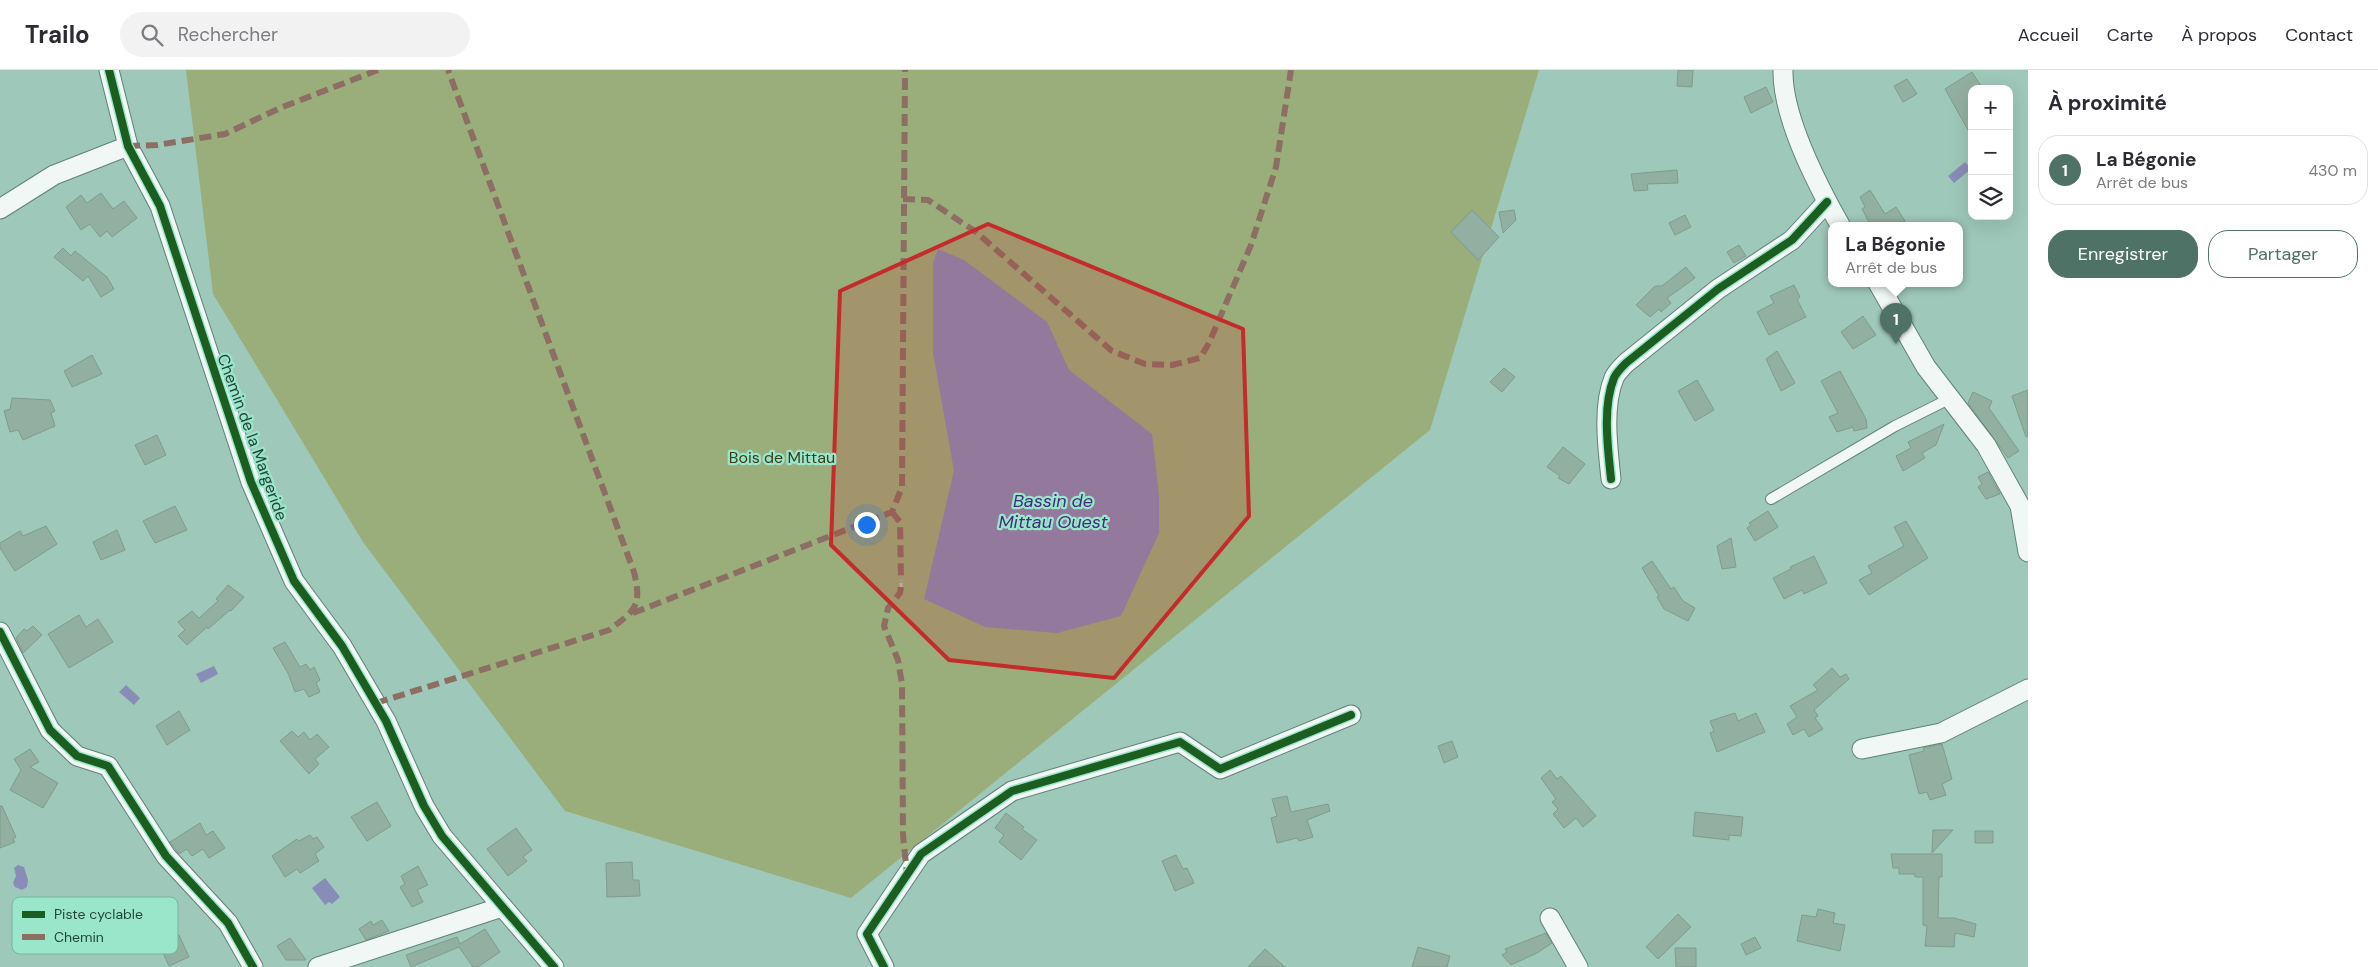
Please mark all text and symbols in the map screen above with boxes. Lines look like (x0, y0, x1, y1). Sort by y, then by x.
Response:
search box (120, 12, 470, 57)
text: Trailo (25, 19, 90, 50)
icon: search (138, 21, 166, 49)
text: Rechercher (178, 22, 278, 47)
text: Accueil (2018, 23, 2079, 47)
text: Carte (2107, 23, 2153, 47)
text: À propos (2181, 23, 2257, 47)
text: Contact (2285, 23, 2353, 47)
map controls (1968, 85, 2013, 220)
button: + (1968, 85, 2013, 130)
text: À proximité (2048, 89, 2167, 117)
button: − (1968, 130, 2013, 175)
text: La Bégonie (2096, 147, 2196, 172)
text: 1 (2062, 160, 2068, 181)
text: 430 m (2308, 160, 2357, 181)
text: Arrêt de bus (2096, 172, 2188, 193)
button: layers (1968, 175, 2013, 220)
popup (1828, 222, 1963, 287)
button: Enregistrer (2048, 230, 2198, 278)
button: Partager (2208, 230, 2358, 278)
text: La Bégonie (1845, 232, 1946, 257)
text: Arrêt de bus (1845, 257, 1937, 278)
pin: 1 (1880, 303, 1912, 344)
street label: Chemin de la Margeride (213, 351, 292, 523)
park label: Bois de Mittau (729, 447, 835, 468)
water label: Bassin de Mittau Ouest (998, 489, 1109, 534)
your location (854, 512, 880, 538)
legend (12, 897, 178, 954)
text: Piste cyclable (54, 905, 143, 923)
text: Chemin (54, 928, 104, 946)

